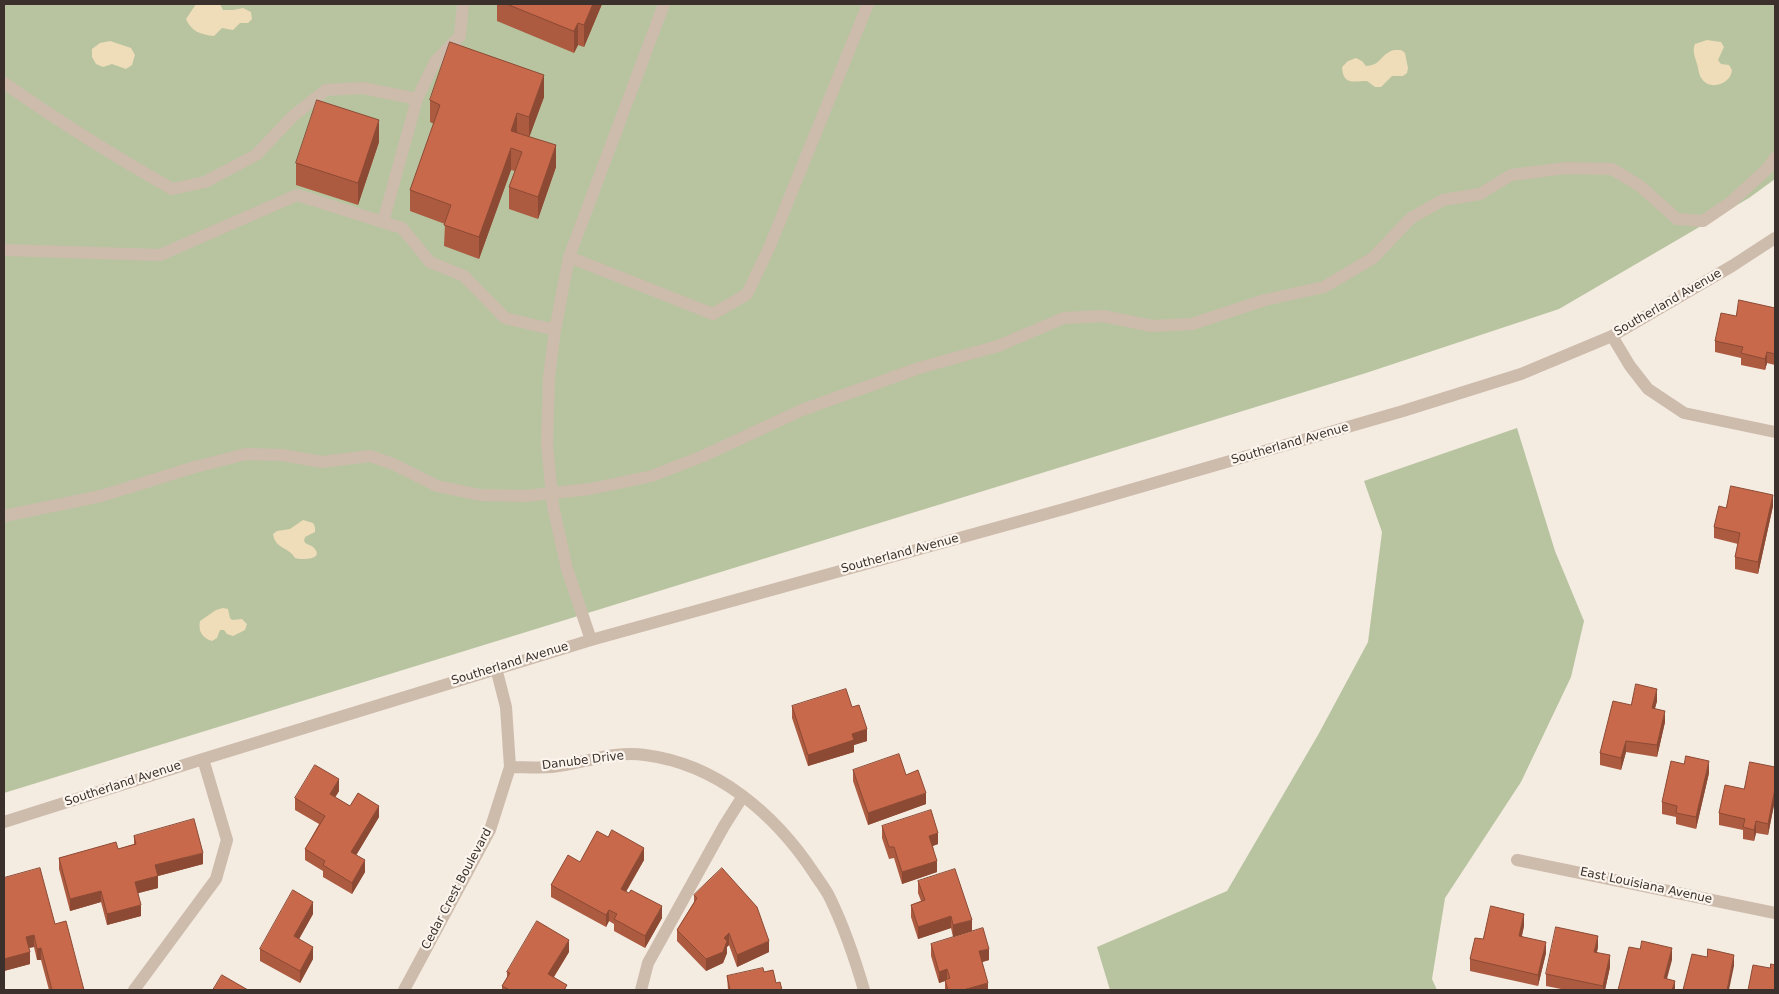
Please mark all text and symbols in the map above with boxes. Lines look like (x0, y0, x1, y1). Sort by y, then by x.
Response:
street label: Southerland Avenue (1612, 266, 1724, 340)
street label: Southerland Avenue (1230, 420, 1350, 468)
street label: Southerland Avenue (839, 531, 961, 577)
street label: Southerland Avenue (450, 639, 570, 689)
street label: Danube Drive (541, 749, 625, 773)
street label: Southerland Avenue (63, 758, 183, 810)
street label: Cedar Crest Boulevard (419, 826, 495, 952)
street label: East Louisiana Avenue (1579, 865, 1713, 907)

